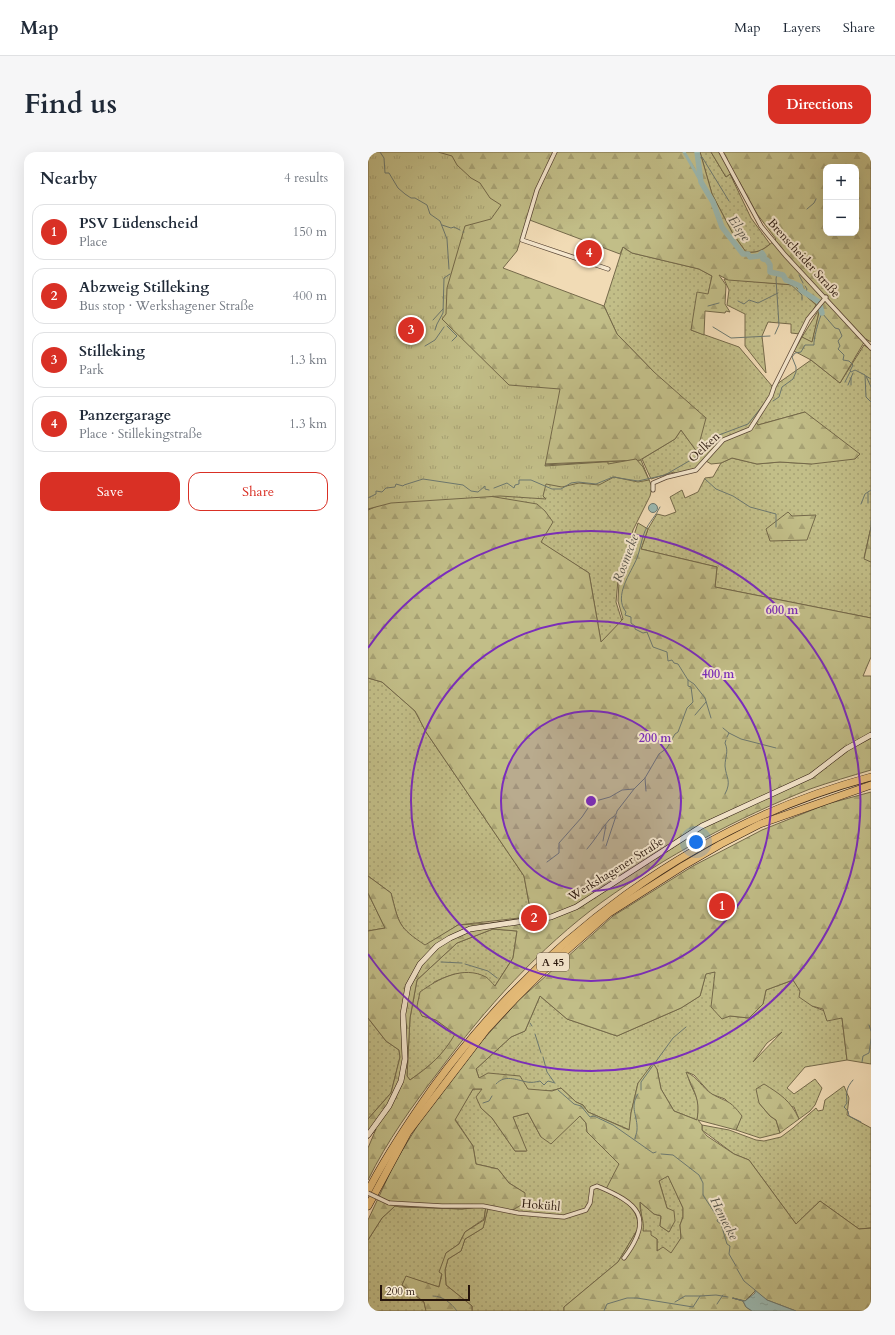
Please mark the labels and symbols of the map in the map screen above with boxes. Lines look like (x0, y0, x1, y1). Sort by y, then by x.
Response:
water label: Elspe (724, 212, 755, 246)
street label: Brenscheider Straße (764, 215, 844, 301)
pin: 4 (576, 238, 602, 268)
pin: 3 (398, 315, 424, 345)
street label: Oelken (685, 428, 723, 466)
water label: Rosmecke (609, 531, 644, 585)
text: 600 m (766, 602, 799, 618)
text: 400 m (702, 666, 735, 682)
text: 200 m (639, 730, 672, 746)
centre of rings (584, 794, 598, 808)
your location (686, 832, 706, 852)
street label: Werkshagener Straße (565, 833, 667, 905)
pin: 1 (709, 891, 735, 921)
pin: 2 (521, 903, 547, 933)
road number: A 45 (537, 953, 569, 971)
water label: Hemecke (706, 1194, 743, 1244)
street label: Hokühl (521, 1195, 561, 1215)
scale bar (380, 1283, 470, 1302)

